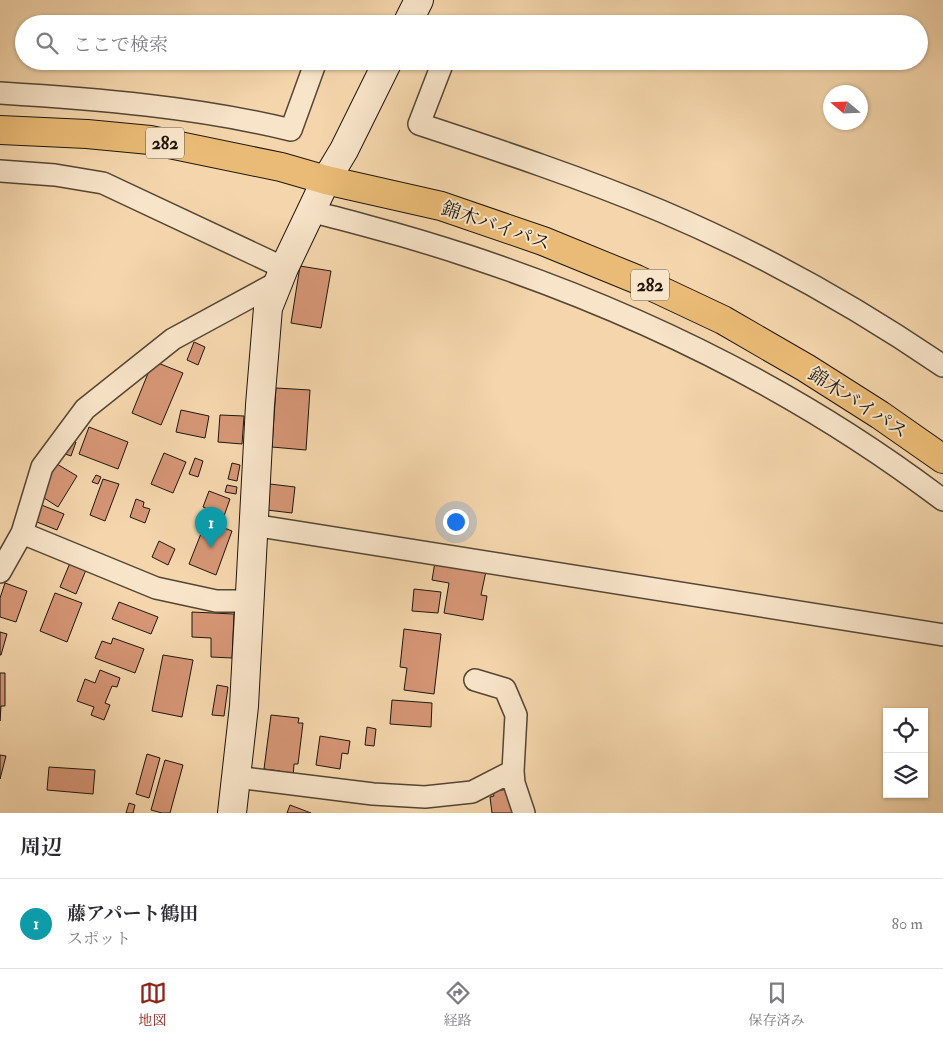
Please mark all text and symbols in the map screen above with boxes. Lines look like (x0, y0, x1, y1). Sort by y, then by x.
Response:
search box (15, 15, 928, 70)
icon: search (33, 29, 61, 57)
text: ここで検索 (73, 33, 168, 57)
north arrow (823, 85, 868, 130)
road number: 282 (146, 128, 184, 158)
street label: 錦木バイパス (438, 196, 554, 256)
road number: 282 (631, 270, 669, 300)
street label: 錦木バイパス (804, 362, 912, 444)
pin: 1 (195, 507, 227, 548)
your location (443, 509, 469, 535)
map controls (883, 708, 928, 798)
button: locate (883, 708, 928, 753)
button: layers (883, 753, 928, 798)
text: 周辺 (20, 834, 62, 861)
text: 藤アパート鶴田 (67, 902, 198, 926)
text: 1 (33, 914, 39, 934)
text: 80 m (892, 914, 923, 934)
text: スポット (67, 929, 131, 949)
tab: 地図 (139, 979, 167, 1029)
tab: 経路 (444, 979, 472, 1029)
tab: 保存済み (749, 979, 805, 1029)

